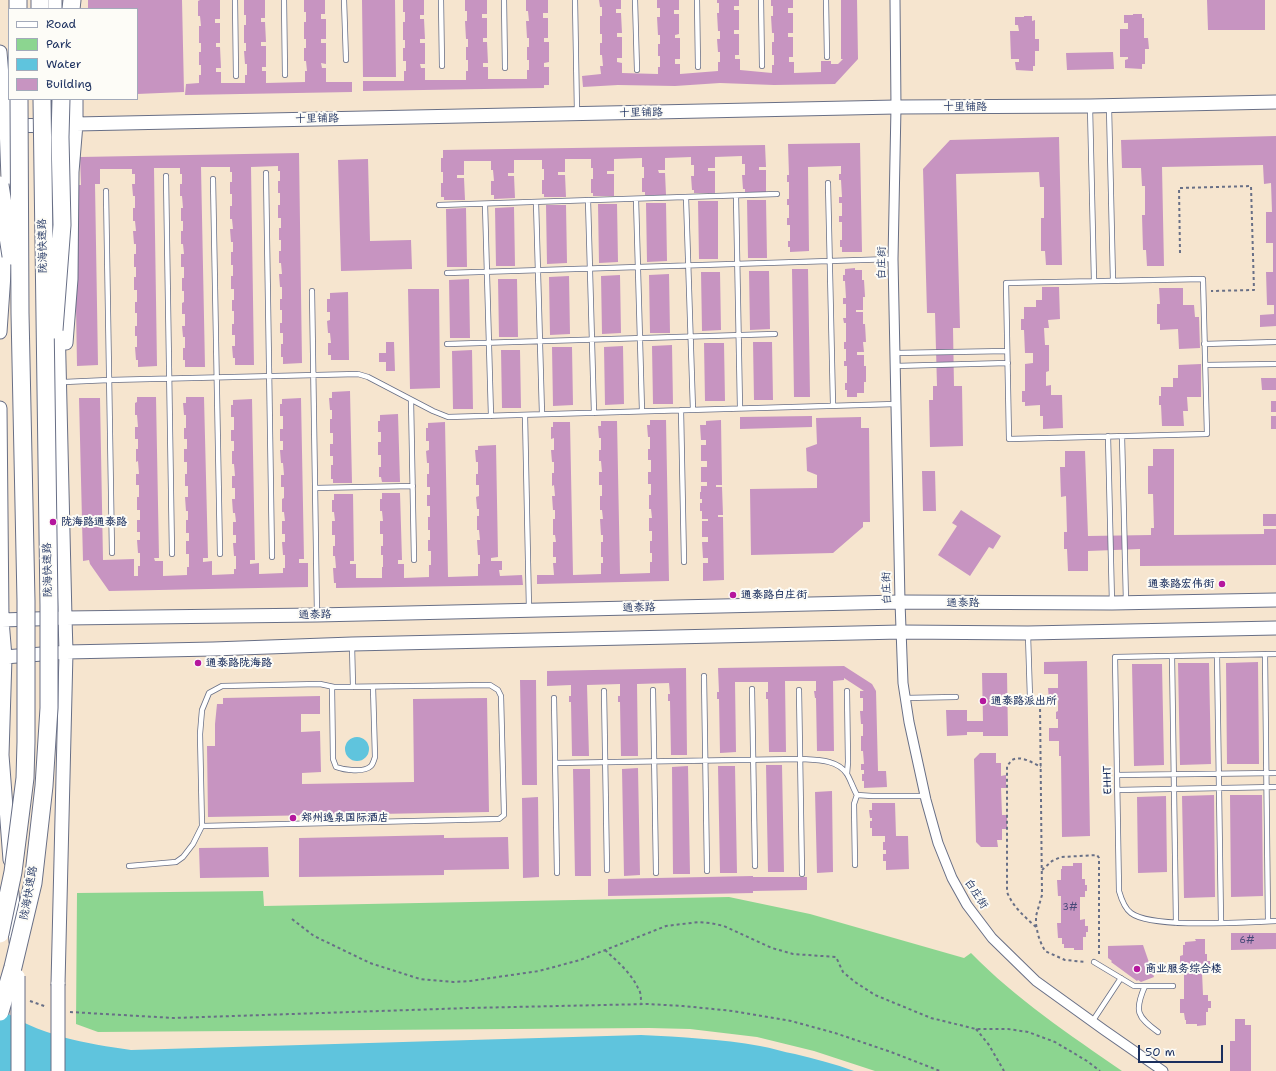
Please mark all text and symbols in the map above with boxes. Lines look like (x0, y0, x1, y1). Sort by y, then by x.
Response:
legend (8, 8, 138, 100)
text: Road (46, 16, 76, 32)
text: Park (46, 36, 72, 52)
text: Water (46, 56, 81, 72)
text: Building (46, 76, 92, 92)
street label: 十里铺路 (943, 100, 987, 114)
street label: 十里铺路 (619, 106, 663, 120)
street label: 十里铺路 (295, 112, 339, 126)
street label: 陇海快速路 (36, 218, 50, 274)
street label: 白庄街 (875, 247, 889, 279)
place label: 陇海路通泰路 (61, 515, 127, 529)
marker: 陇海路通泰路 (48, 517, 58, 527)
street label: 陇海快速路 (41, 542, 55, 598)
street label: 白庄街 (880, 571, 894, 605)
place label: 通泰路宏伟街 (1148, 577, 1214, 591)
marker: 通泰路宏伟街 (1217, 579, 1227, 589)
place label: 通泰路白庄街 (741, 588, 807, 602)
marker: 通泰路白庄街 (728, 590, 738, 600)
street label: 通泰路 (947, 596, 979, 610)
street label: 通泰路 (622, 601, 656, 615)
street label: 通泰路 (298, 608, 332, 622)
place label: 通泰路陇海路 (206, 656, 272, 670)
marker: 通泰路陇海路 (193, 658, 203, 668)
place label: 通泰路派出所 (991, 694, 1057, 708)
marker: 通泰路派出所 (978, 696, 988, 706)
street label: EHHT (1101, 765, 1115, 795)
place label: 郑州逸泉国际酒店 (301, 811, 389, 825)
marker: 郑州逸泉国际酒店 (288, 813, 298, 823)
street label: 陇海快速路 (18, 865, 40, 921)
street label: 白庄街 (961, 877, 991, 911)
house number: 3# (1063, 903, 1077, 913)
house number: 6# (1240, 936, 1254, 946)
place label: 商业服务综合楼 (1145, 962, 1222, 976)
marker: 商业服务综合楼 (1132, 964, 1142, 974)
scale bar (1140, 1037, 1225, 1063)
text: 50 m (1145, 1044, 1175, 1060)

